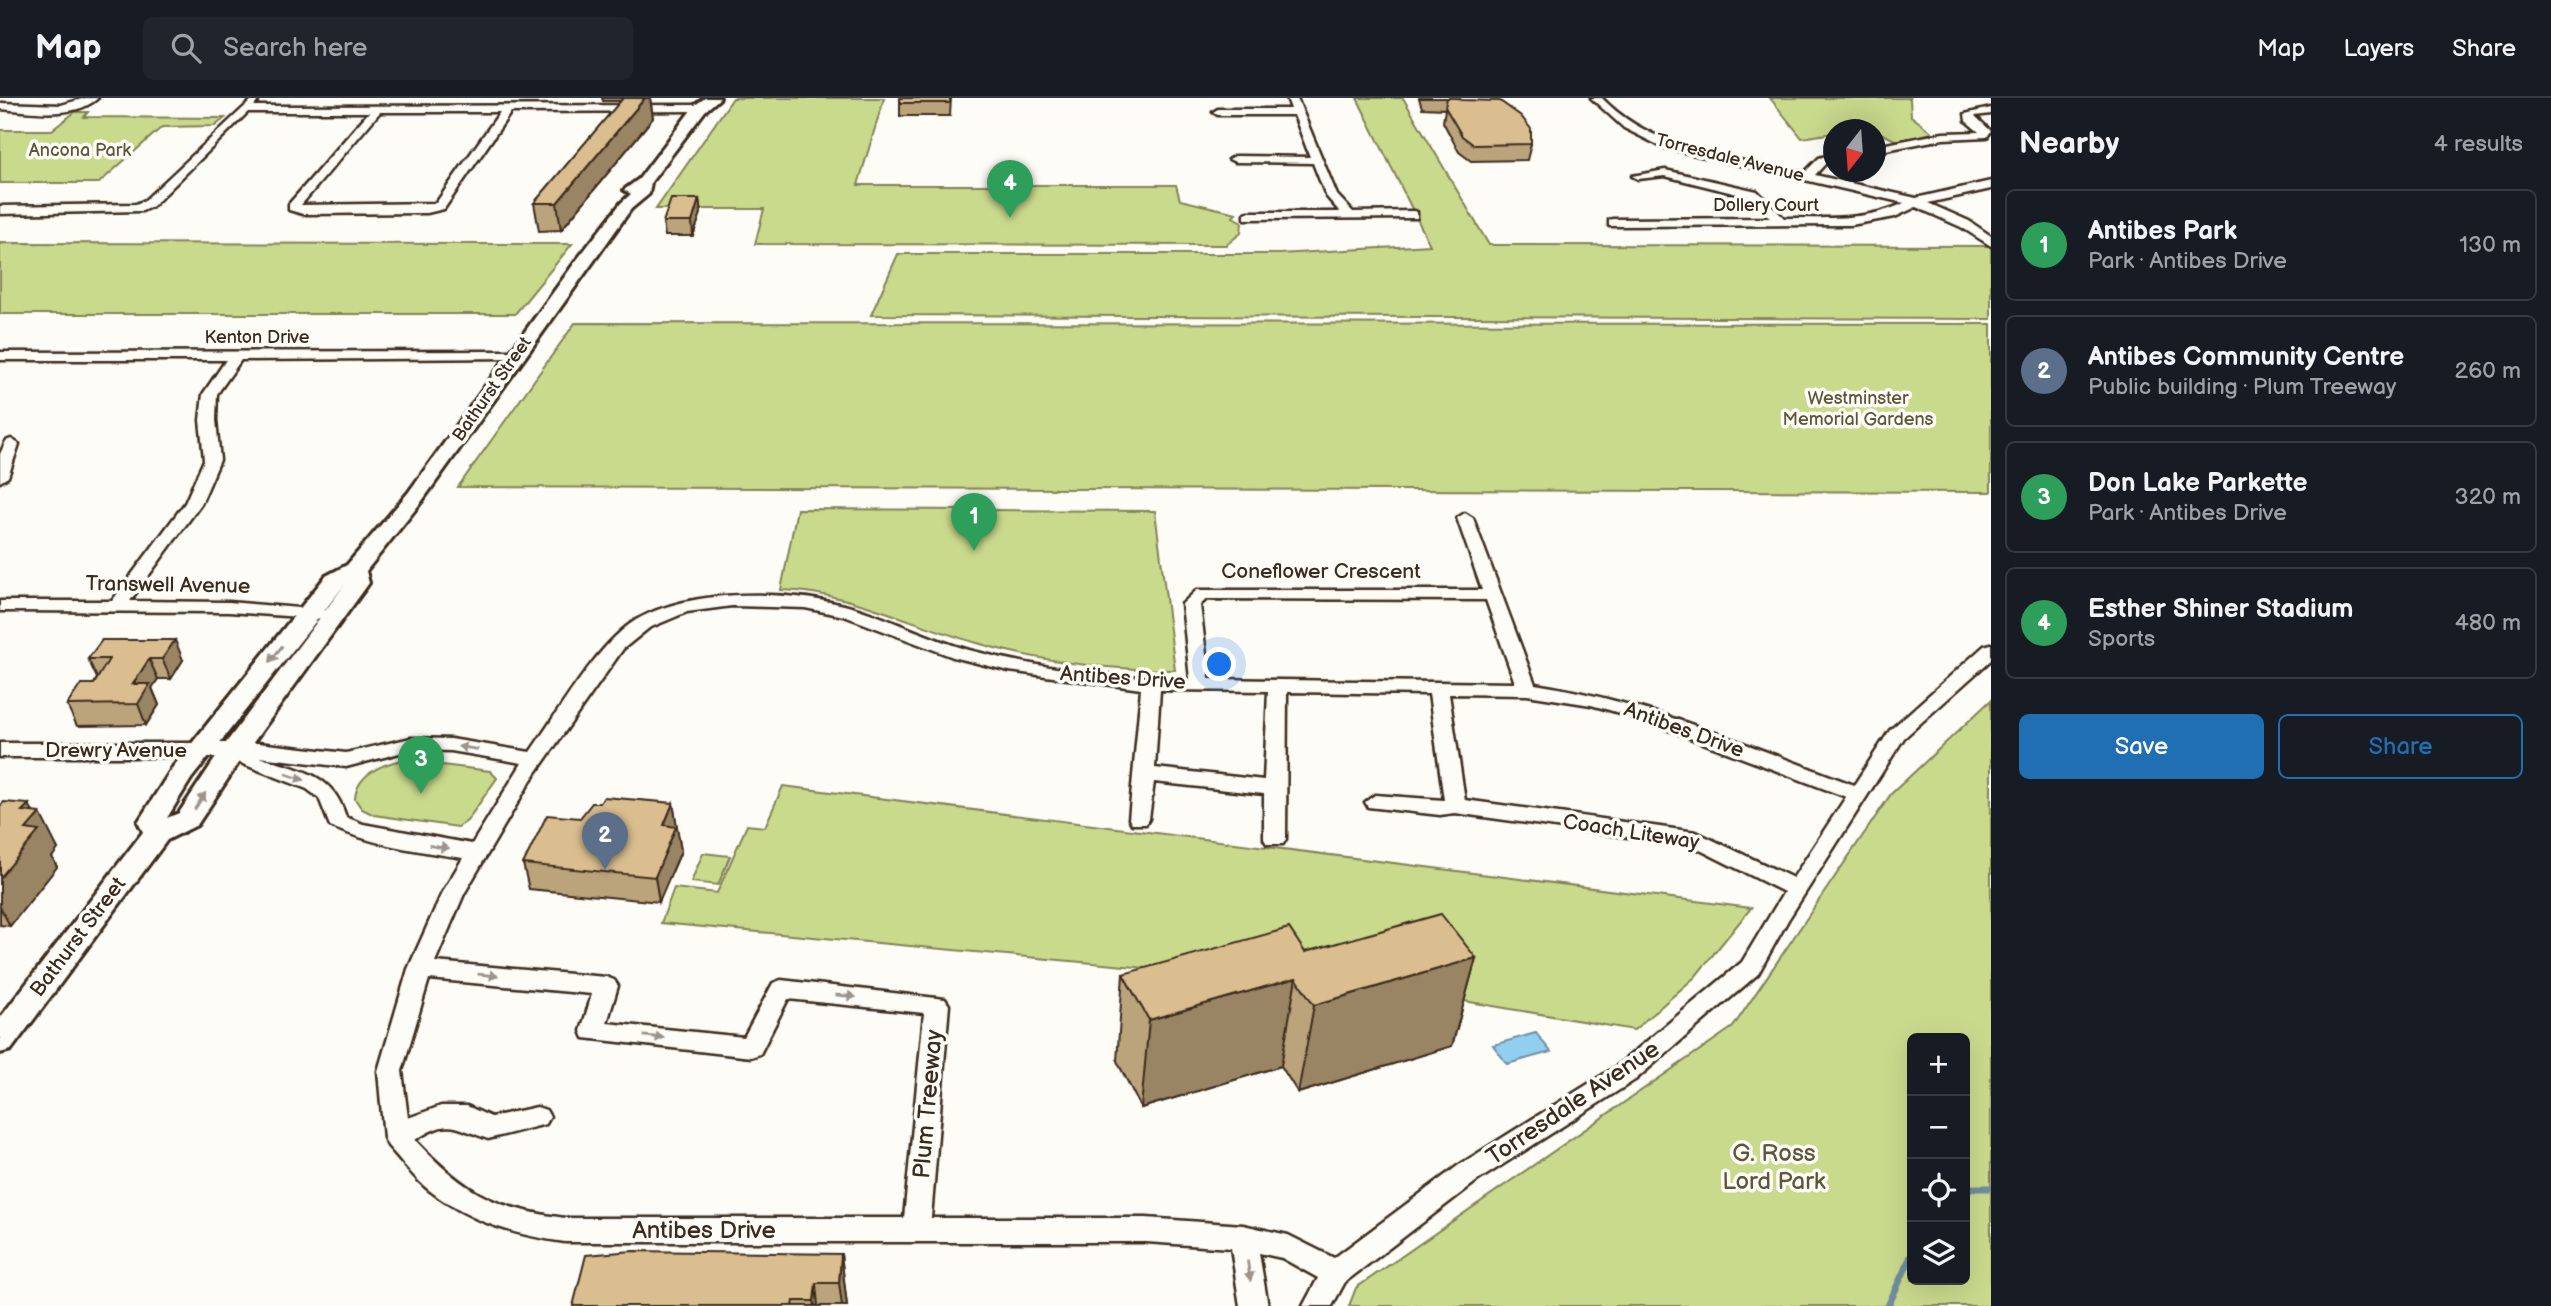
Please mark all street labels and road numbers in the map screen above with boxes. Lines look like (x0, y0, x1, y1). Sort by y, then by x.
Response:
street label: Torresdale Avenue (1654, 129, 1806, 187)
street label: Dollery Court (1713, 195, 1819, 216)
street label: Kenton Drive (205, 327, 310, 348)
street label: Bathurst Street (448, 332, 536, 445)
street label: Coneflower Crescent (1221, 559, 1421, 584)
street label: Transwell Avenue (85, 571, 251, 599)
street label: Antibes Drive (1059, 661, 1187, 695)
street label: Antibes Drive (1621, 697, 1747, 763)
street label: Drewry Avenue (45, 738, 187, 763)
street label: Coach Liteway (1561, 809, 1701, 855)
street label: Bathurst Street (25, 872, 131, 1002)
street label: Plum Treeway (907, 1028, 949, 1180)
street label: Torresdale Avenue (1481, 1034, 1665, 1172)
street label: Antibes Drive (632, 1216, 776, 1245)

